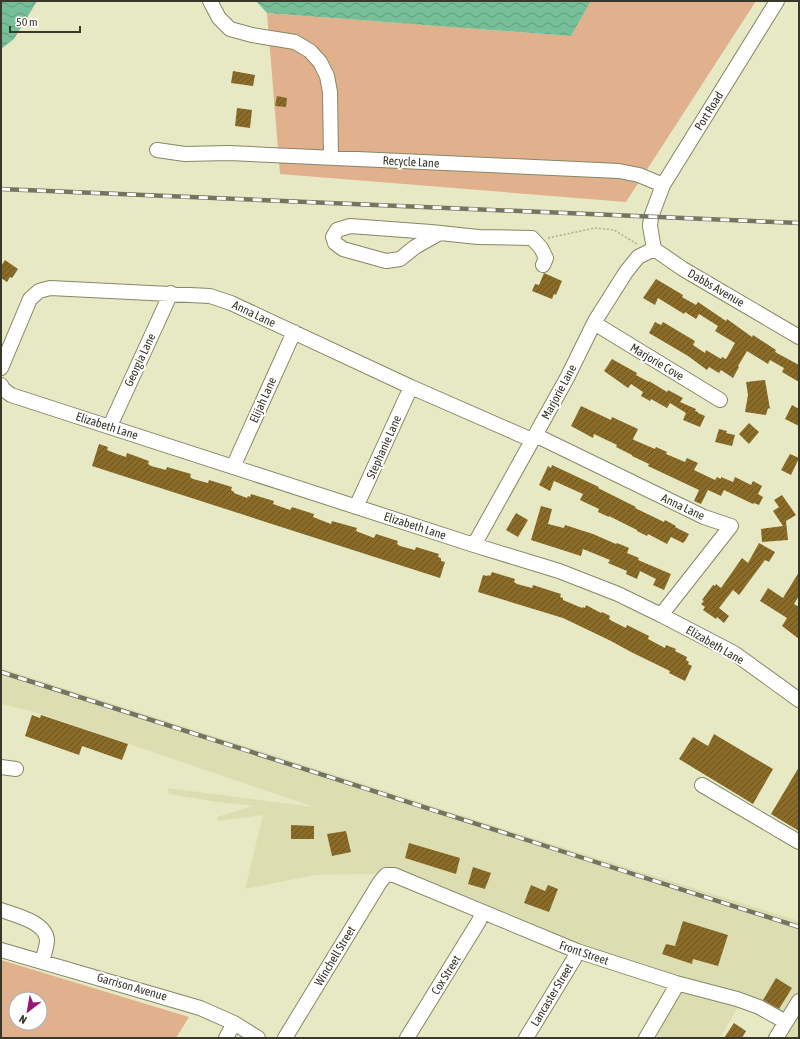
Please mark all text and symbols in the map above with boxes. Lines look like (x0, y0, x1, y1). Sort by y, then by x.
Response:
scale bar (10, 8, 80, 34)
text: 50 m (16, 15, 38, 29)
street label: Port Road (692, 89, 726, 133)
street label: Recycle Lane (382, 154, 440, 170)
street label: Dabbs Avenue (685, 266, 747, 310)
street label: Anna Lane (230, 298, 278, 330)
street label: Georgia Lane (122, 331, 158, 389)
street label: Marjorie Cove (628, 341, 686, 383)
street label: Marjorie Lane (539, 362, 579, 422)
street label: Elijah Lane (247, 375, 279, 425)
street label: Elizabeth Lane (74, 409, 140, 443)
street label: Stephanie Lane (364, 413, 404, 481)
street label: Anna Lane (659, 491, 707, 523)
street label: Elizabeth Lane (382, 509, 448, 543)
street label: Elizabeth Lane (684, 623, 746, 667)
street label: Winchell Street (312, 923, 359, 988)
street label: Front Street (558, 938, 611, 968)
street label: Cox Street (428, 952, 464, 997)
street label: Lancaster Street (528, 961, 576, 1029)
street label: Garrison Avenue (95, 970, 169, 1004)
north arrow (8, 991, 48, 1031)
text: N (17, 1013, 29, 1026)

